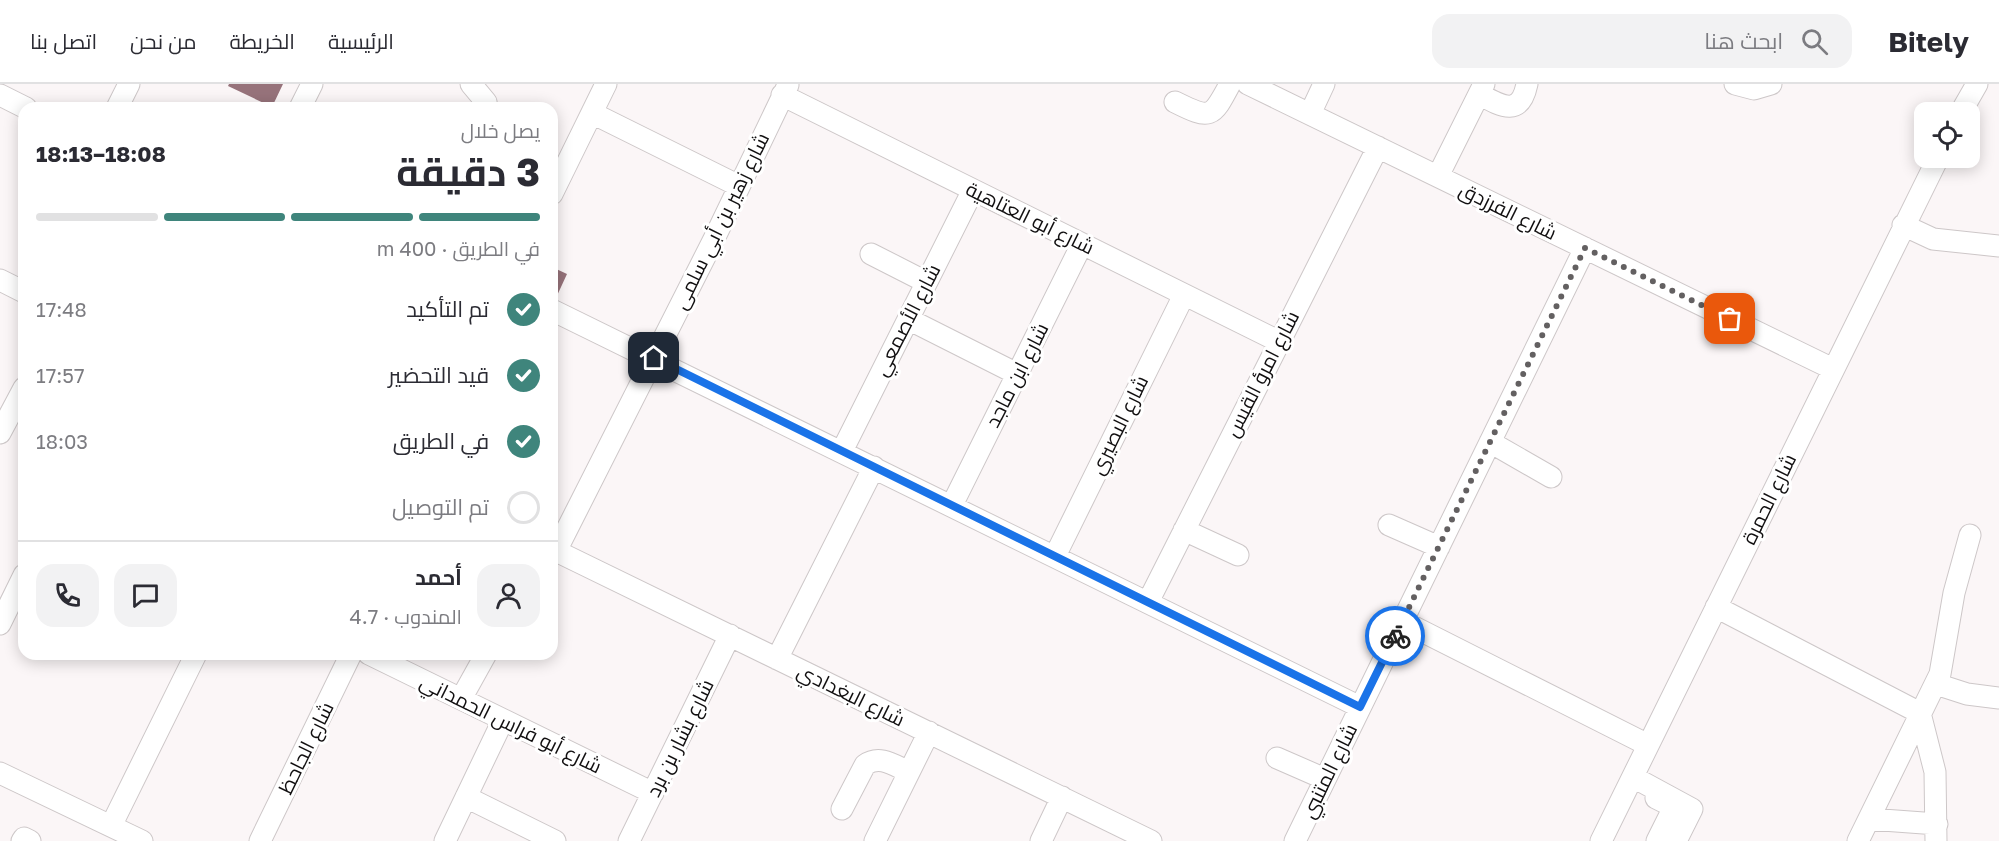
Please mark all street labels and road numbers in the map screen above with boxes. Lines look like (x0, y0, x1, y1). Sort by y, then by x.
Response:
street label: شارع زهير بن أبي سلمى (667, 128, 778, 315)
street label: شارع أبو العتاهية (961, 176, 1099, 261)
street label: شارع الفرزدق (1454, 176, 1561, 247)
street label: شارع الأصمعي (868, 260, 949, 382)
street label: شارع امرؤ القيس (1219, 306, 1306, 442)
street label: شارع ابن ماجد (980, 318, 1055, 432)
street label: شارع البصيري (1084, 371, 1157, 480)
street label: شارع الحمرة (1736, 449, 1803, 549)
street label: شارع البغدادي (791, 658, 909, 735)
street label: شارع أبو فراس الحمداني (414, 669, 606, 782)
street label: شارع بشار بن برد (640, 675, 721, 802)
street label: شارع الجاحظ (272, 698, 340, 799)
street label: شارع المتنبي (1295, 719, 1366, 824)

